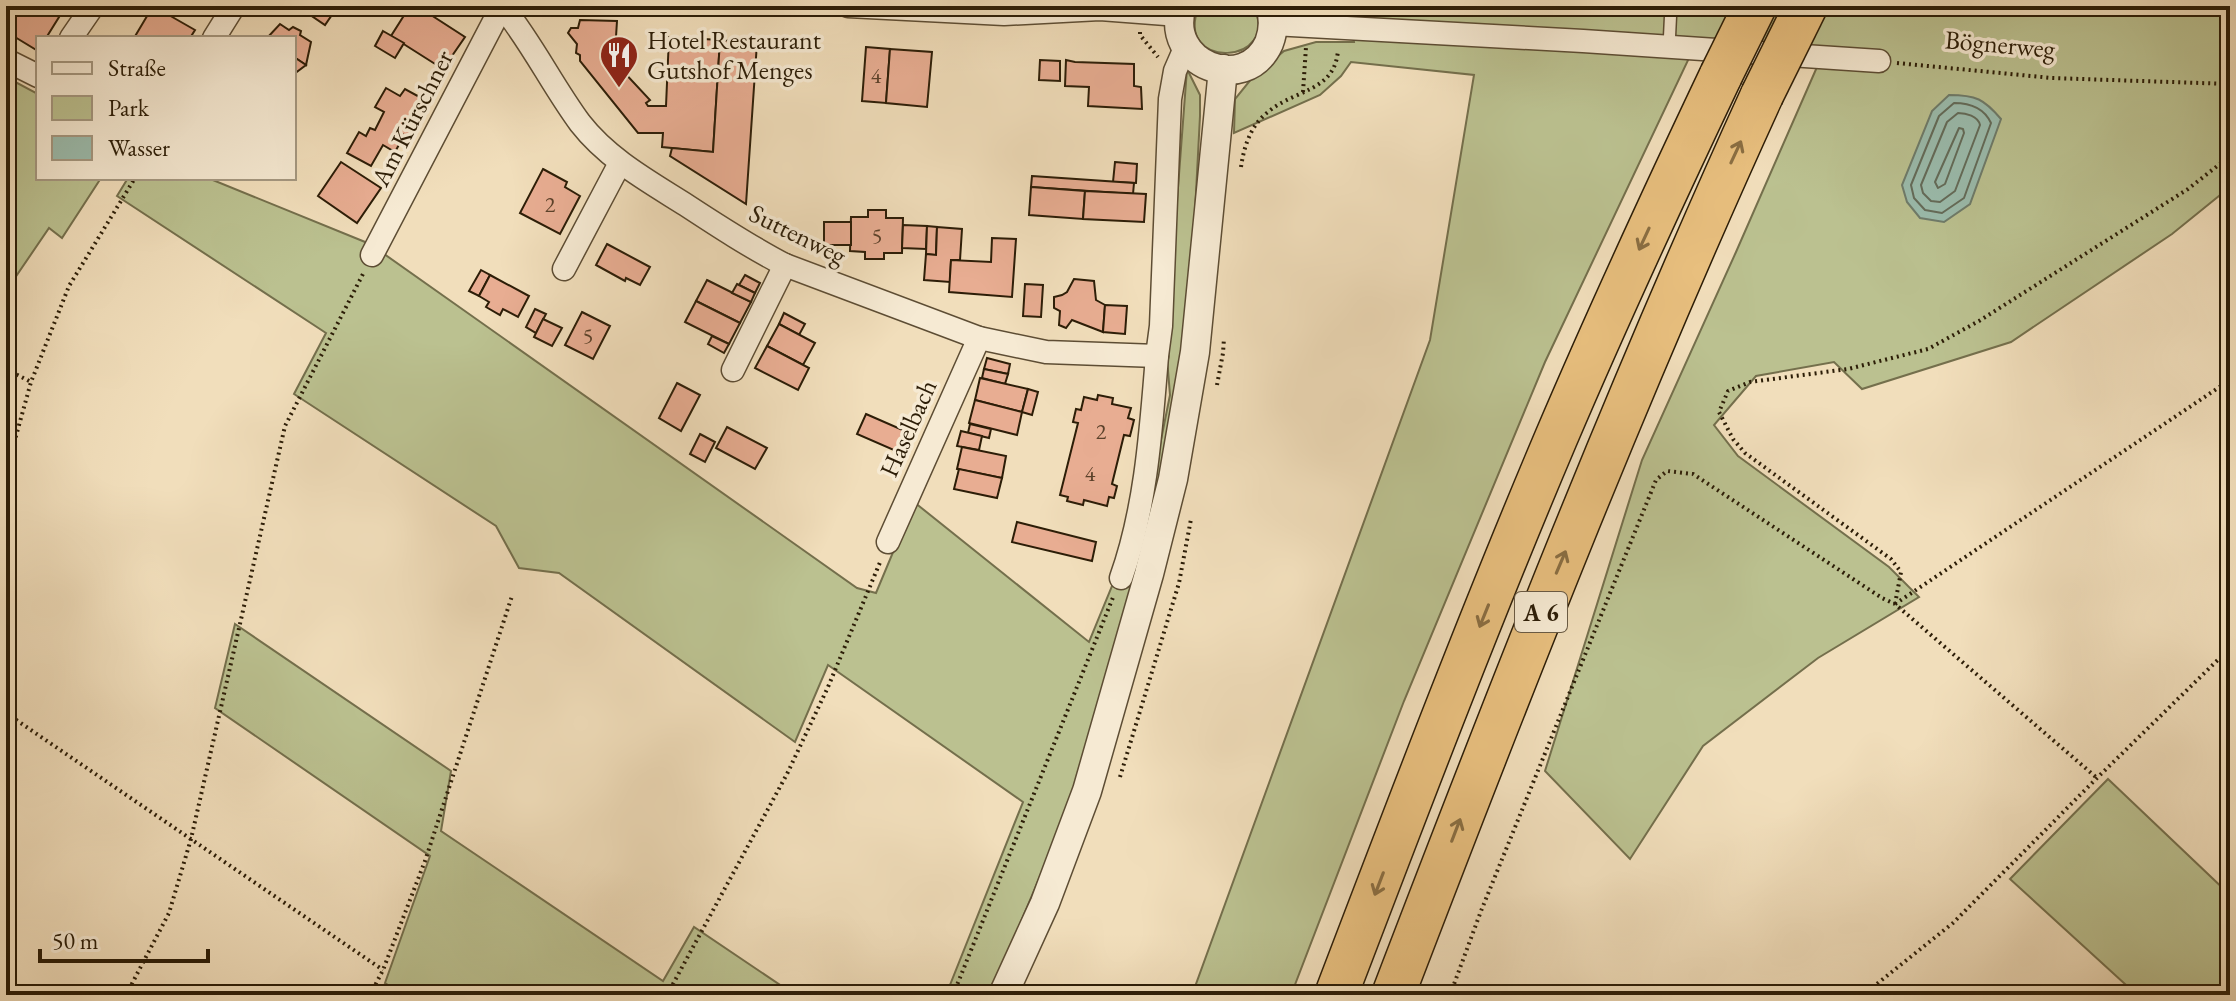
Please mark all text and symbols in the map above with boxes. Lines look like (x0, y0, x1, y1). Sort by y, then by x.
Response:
street label: Bögnerweg (1943, 22, 2057, 66)
place label: Hotel Restaurant Gutshof Menges (647, 23, 821, 87)
restaurant icon: Hotel Restaurant Gutshof Menges (598, 34, 640, 89)
legend (36, 36, 296, 180)
street label: Am Kürschner (363, 44, 461, 193)
text: Straße (108, 52, 166, 83)
house number: 4 (871, 61, 882, 90)
text: Park (108, 92, 150, 123)
text: Wasser (108, 132, 170, 163)
one-way arrow (1729, 141, 1744, 165)
house number: 2 (545, 190, 556, 219)
street label: Suttenweg (744, 196, 853, 272)
house number: 5 (872, 221, 882, 250)
one-way arrow (1636, 227, 1651, 251)
house number: 5 (583, 321, 593, 350)
street label: Haselbach (871, 374, 945, 482)
house number: 2 (1096, 417, 1107, 446)
house number: 4 (1085, 459, 1096, 488)
one-way arrow (1555, 550, 1570, 575)
road number: A 6 (1515, 592, 1567, 632)
one-way arrow (1476, 603, 1491, 628)
one-way arrow (1450, 818, 1464, 843)
one-way arrow (1371, 871, 1385, 896)
scale bar (40, 913, 208, 963)
text: 50 m (52, 925, 99, 956)

